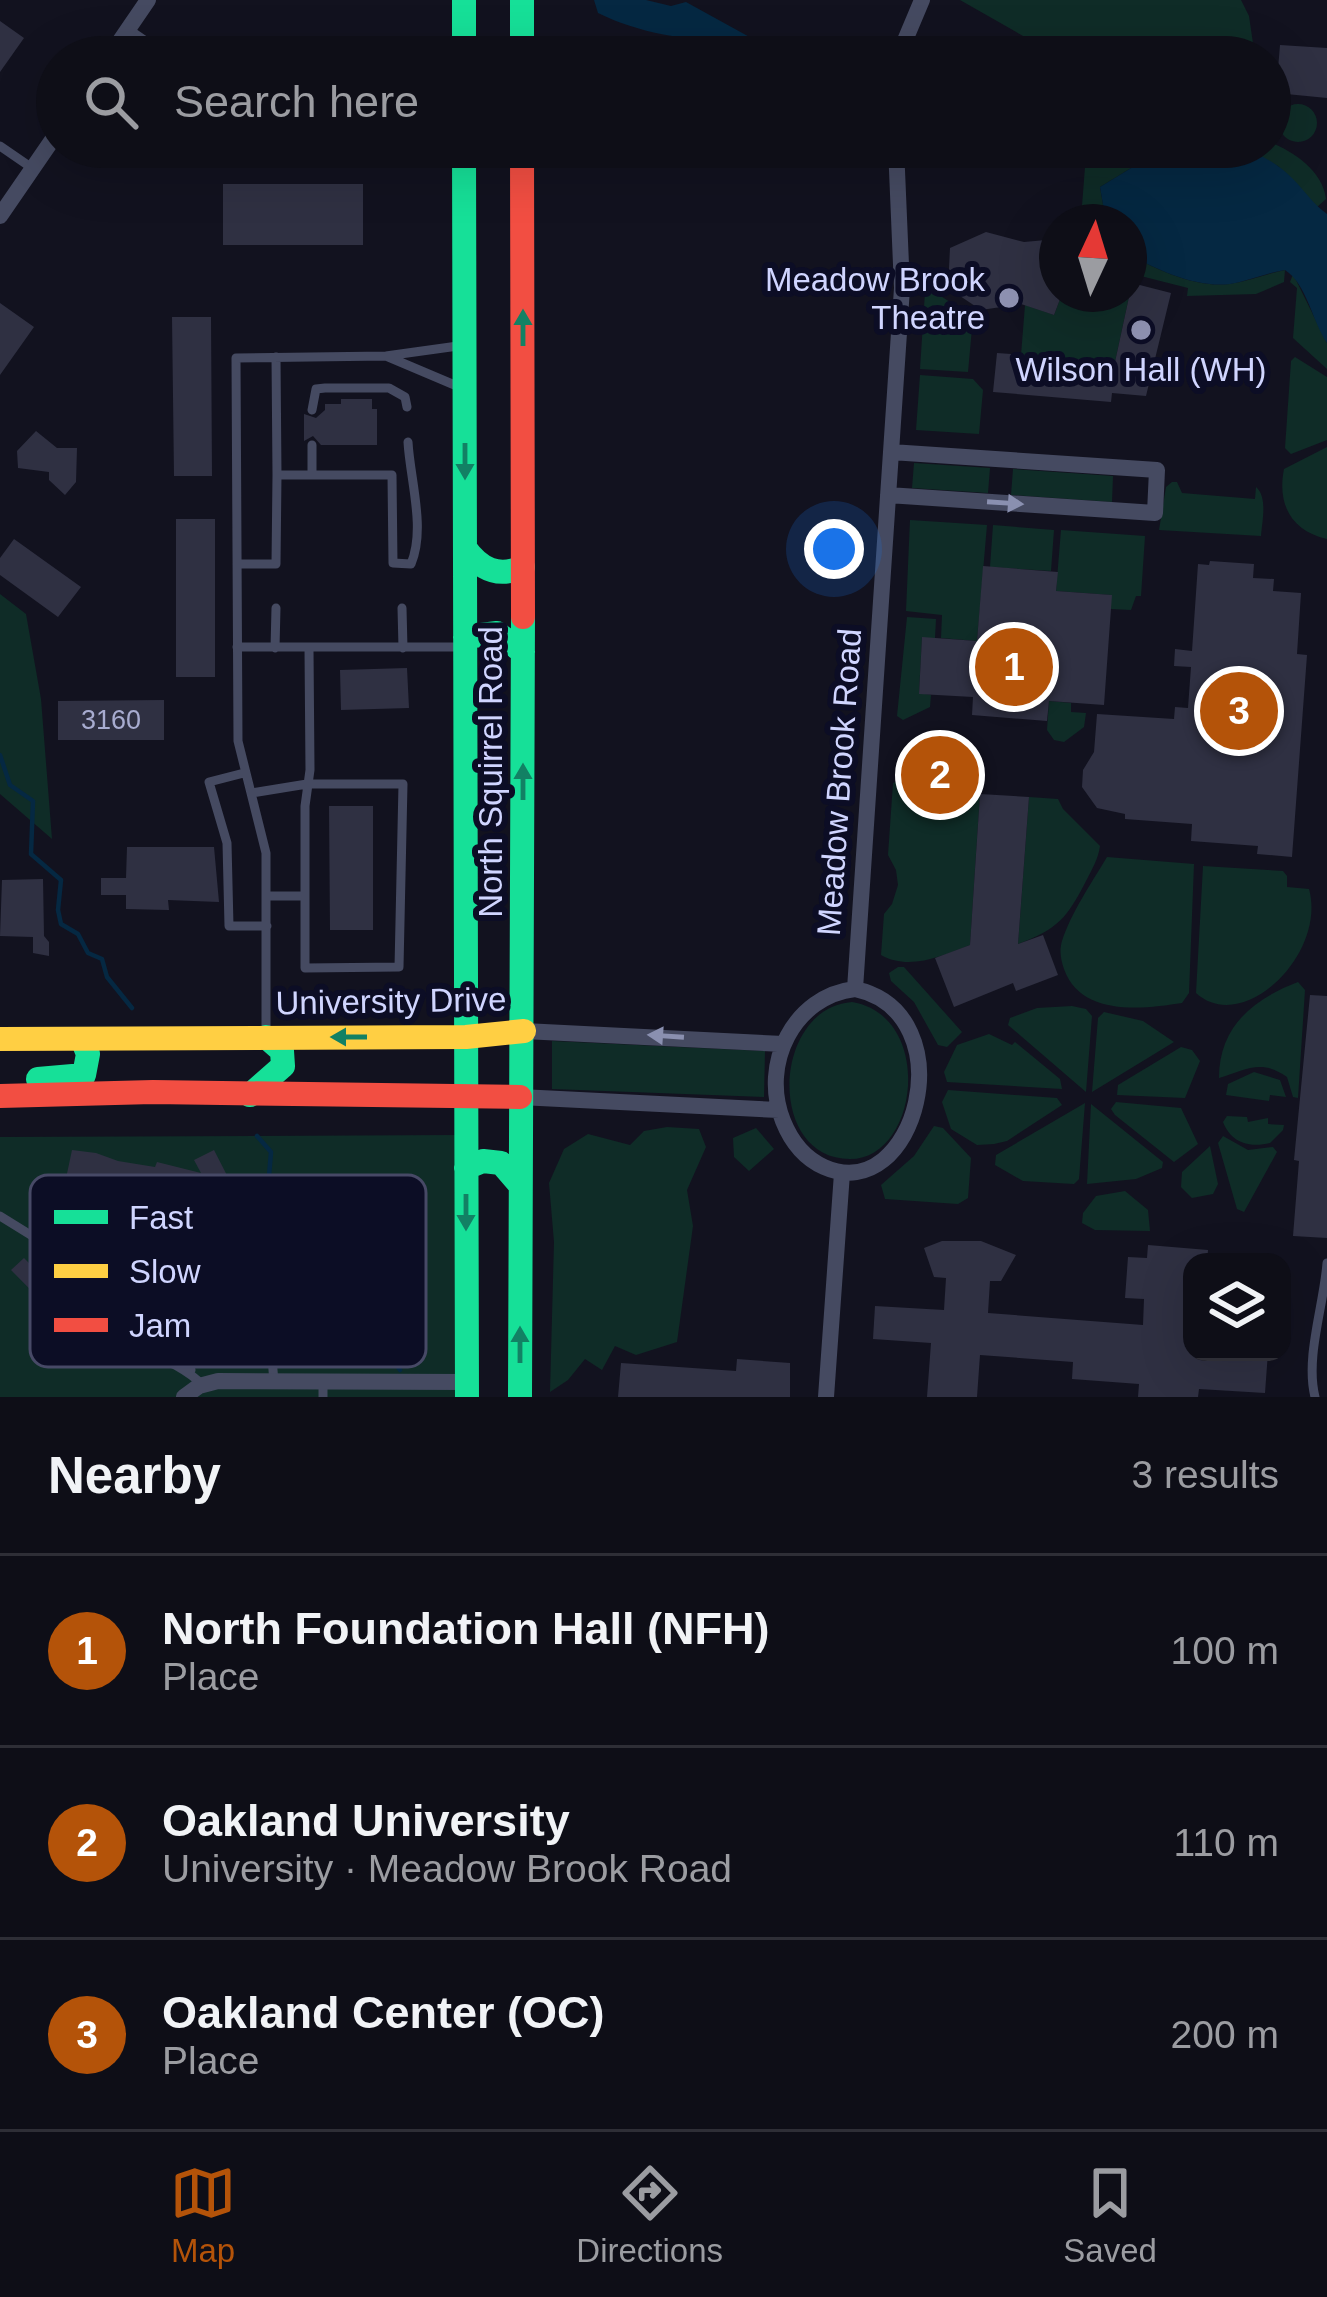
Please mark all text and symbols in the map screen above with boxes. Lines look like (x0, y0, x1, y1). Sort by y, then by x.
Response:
search box (36, 36, 1291, 168)
icon: search (78, 69, 144, 135)
text: Search here (174, 76, 419, 127)
north arrow (1039, 204, 1147, 312)
place label: Meadow Brook Theatre (765, 261, 985, 336)
marker: Meadow Brook Theatre (996, 285, 1022, 311)
one-way arrow (513, 308, 533, 346)
marker: Wilson Hall (WH) (1128, 317, 1154, 343)
place label: Wilson Hall (WH) (1015, 351, 1267, 388)
one-way arrow (455, 443, 475, 481)
one-way arrow (987, 493, 1024, 512)
your location (804, 519, 864, 579)
pin: 1 (975, 622, 1053, 712)
street label: North Squirrel Road (472, 626, 509, 918)
street label: Meadow Brook Road (810, 627, 868, 937)
pin: 3 (1200, 666, 1278, 756)
house number: 3160 (81, 705, 141, 735)
pin: 2 (901, 730, 979, 820)
one-way arrow (513, 762, 533, 800)
street label: University Drive (275, 980, 507, 1022)
one-way arrow (646, 1026, 684, 1045)
one-way arrow (329, 1027, 367, 1047)
legend (30, 1175, 426, 1367)
one-way arrow (456, 1194, 476, 1232)
text: Fast (129, 1199, 193, 1236)
text: Slow (129, 1253, 201, 1290)
map controls (1183, 1253, 1291, 1361)
button: layers (1183, 1253, 1291, 1361)
text: Jam (129, 1307, 191, 1344)
one-way arrow (510, 1325, 530, 1363)
text: Nearby (48, 1447, 221, 1504)
text: 3 results (1132, 1453, 1279, 1496)
text: North Foundation Hall (NFH) (162, 1603, 769, 1654)
text: 1 (76, 1629, 98, 1672)
text: 100 m (1171, 1629, 1279, 1672)
text: Place (162, 1655, 260, 1698)
text: Oakland University (162, 1795, 570, 1846)
text: 2 (76, 1821, 98, 1864)
text: 110 m (1174, 1821, 1279, 1864)
text: University · Meadow Brook Road (162, 1847, 732, 1890)
text: Oakland Center (OC) (162, 1987, 605, 2038)
text: 3 (76, 2013, 98, 2056)
text: 200 m (1171, 2013, 1279, 2056)
text: Place (162, 2039, 260, 2082)
tab: Map (170, 2160, 236, 2270)
tab: Directions (576, 2160, 723, 2270)
tab: Saved (1063, 2160, 1157, 2270)

